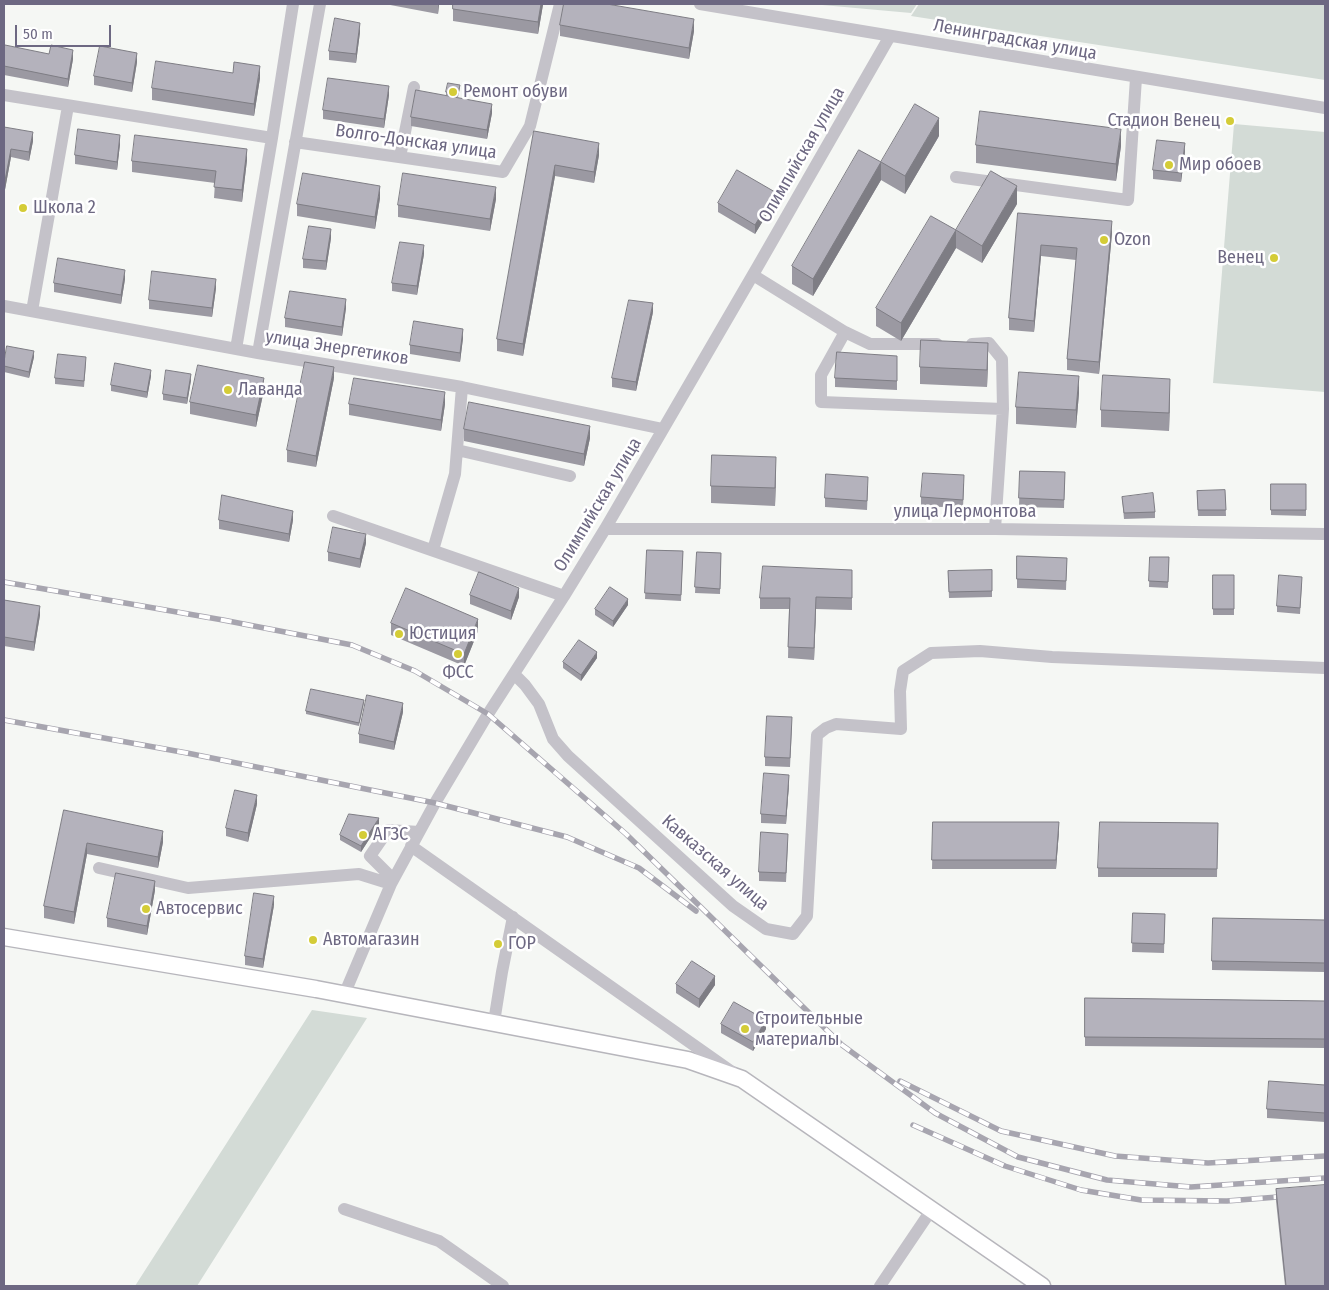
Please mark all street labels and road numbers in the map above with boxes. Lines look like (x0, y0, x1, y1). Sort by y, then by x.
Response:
street label: Ленинградская улица (932, 15, 1098, 65)
street label: Олимпийская улица (754, 83, 850, 227)
street label: Волго-Донская улица (334, 120, 498, 164)
street label: улица Энергетиков (264, 326, 410, 370)
street label: Олимпийская улица (549, 434, 647, 576)
street label: улица Лермонтова (894, 501, 1036, 523)
street label: Кавказская улица (657, 810, 773, 916)

